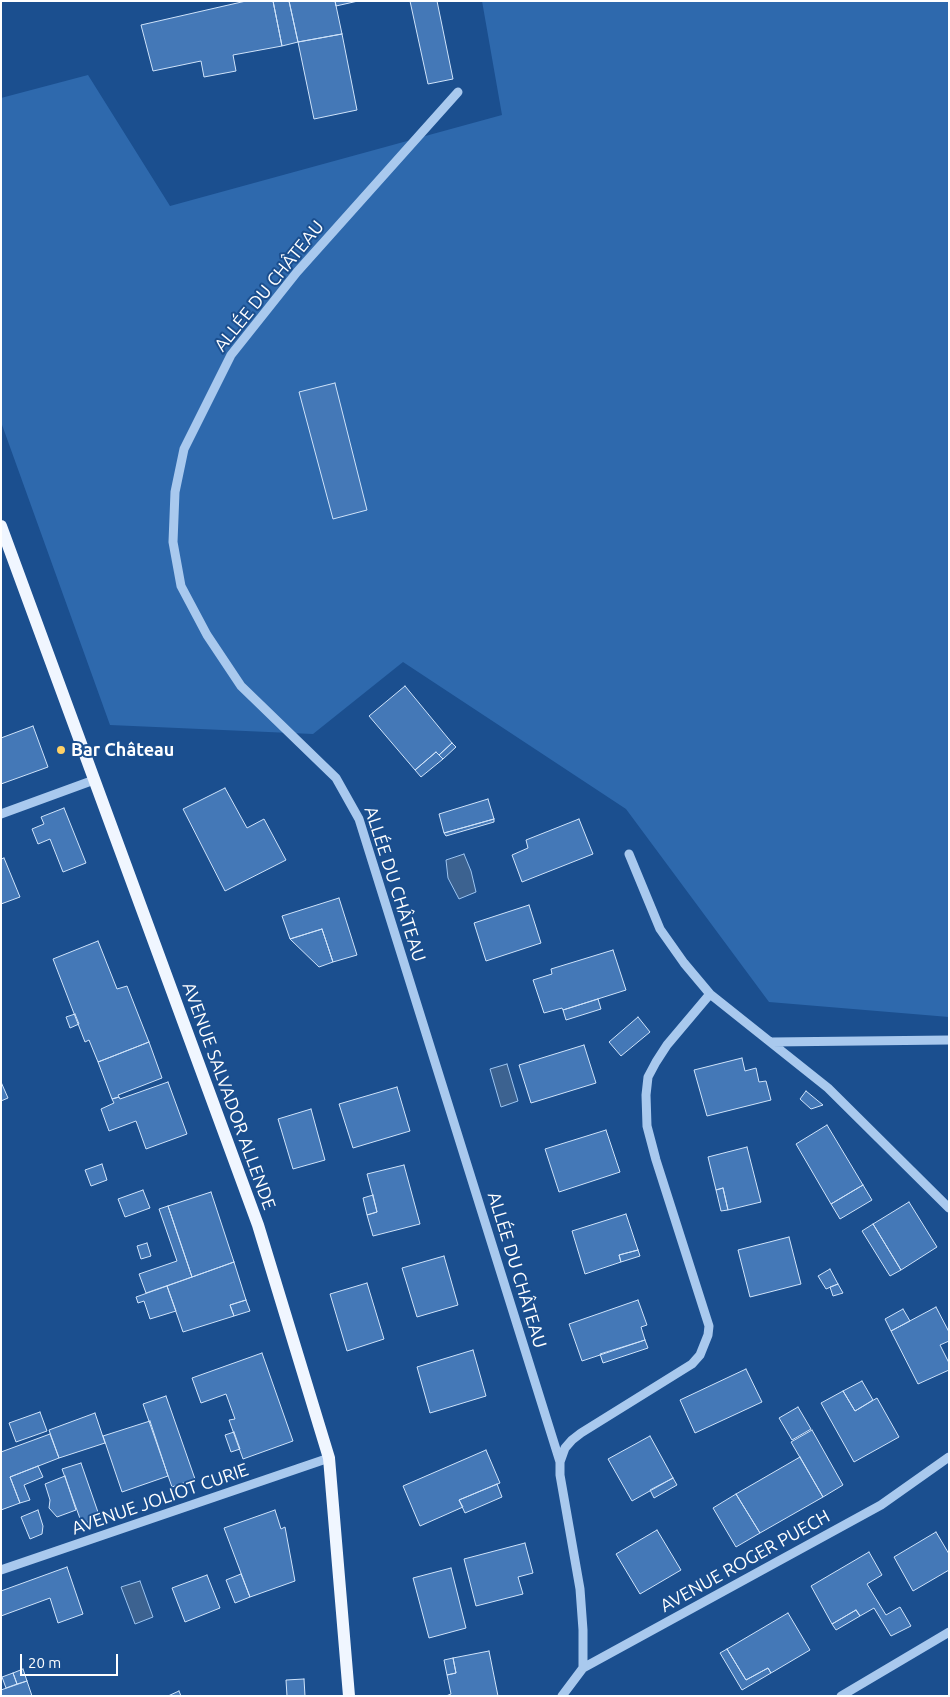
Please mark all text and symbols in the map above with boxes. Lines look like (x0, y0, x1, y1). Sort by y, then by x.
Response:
street label: ALLÉE DU CHÂTEAU (210, 216, 328, 356)
place label: Bar Château (71, 739, 174, 761)
marker: Bar Château (55, 744, 67, 756)
street label: ALLÉE DU CHÂTEAU (360, 804, 430, 964)
street label: AVENUE SALVADOR ALLENDE (178, 979, 280, 1213)
street label: ALLÉE DU CHÂTEAU (483, 1189, 551, 1351)
street label: AVENUE JOLIOT CURIE (69, 1459, 251, 1539)
street label: AVENUE ROGER PUECH (656, 1505, 834, 1617)
scale bar (22, 1644, 120, 1676)
text: 20 m (28, 1654, 61, 1671)

